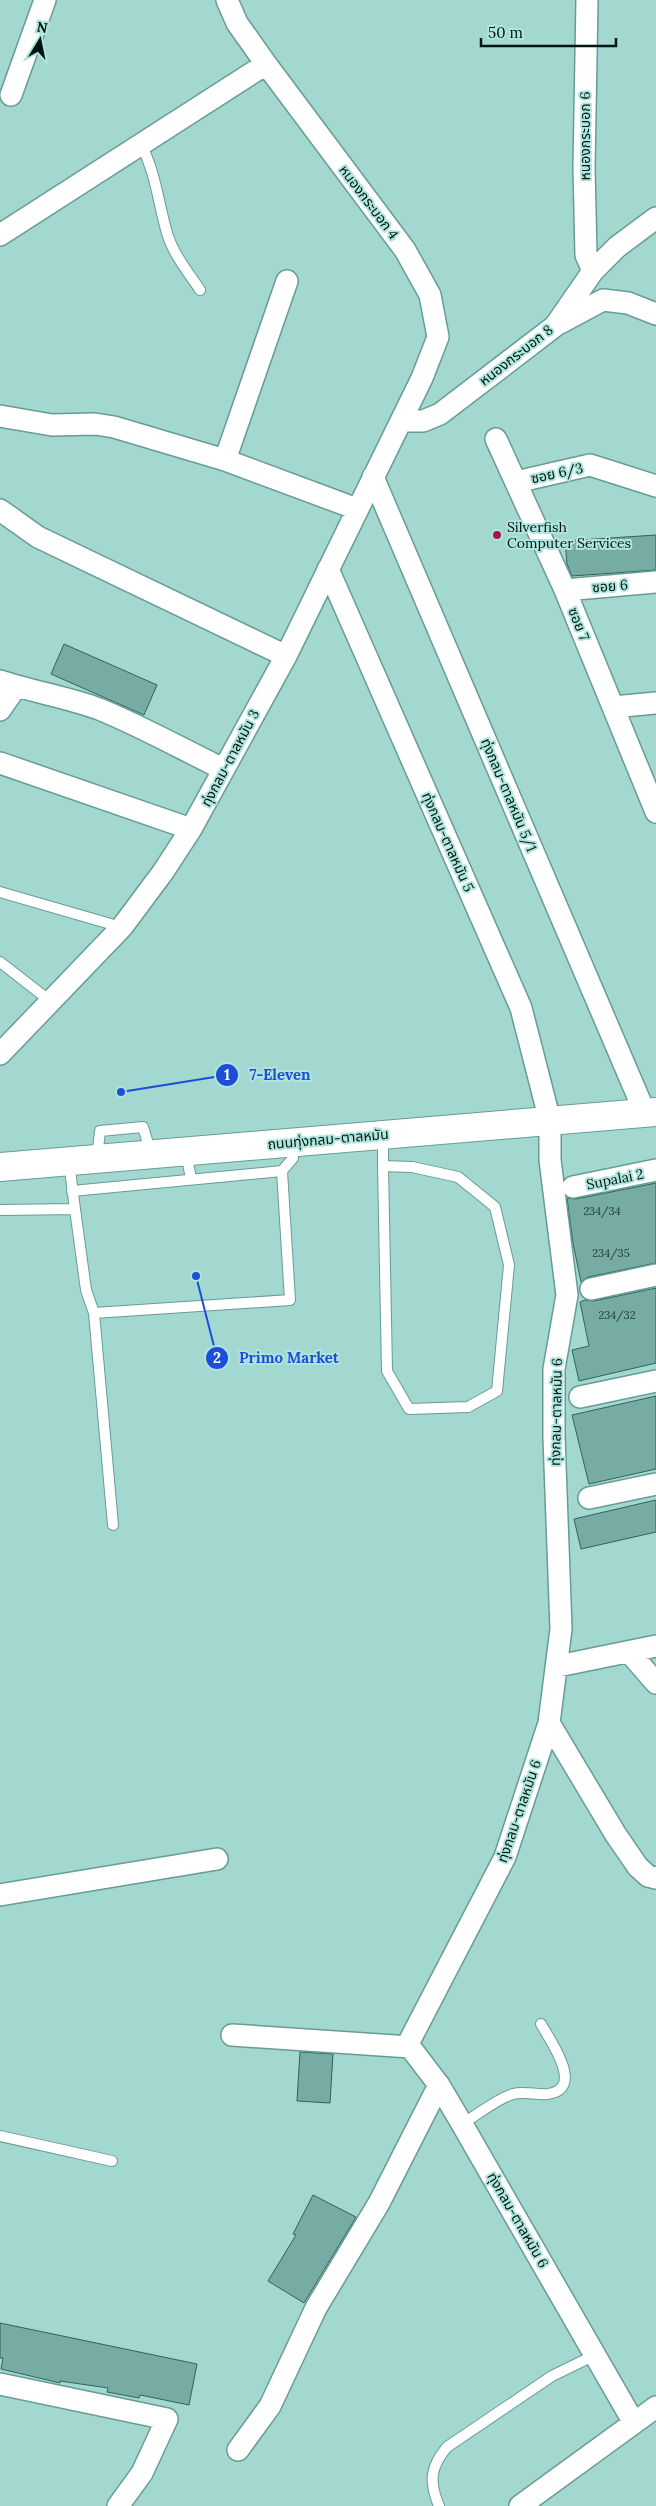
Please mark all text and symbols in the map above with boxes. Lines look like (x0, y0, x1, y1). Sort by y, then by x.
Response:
north arrow (15, 15, 65, 65)
scale bar (481, 15, 616, 47)
text: N (35, 17, 49, 37)
text: 50 m (488, 23, 523, 42)
street label: หนองกระบอก 6 (576, 92, 594, 180)
street label: หนองกระบอก 4 (335, 161, 403, 243)
street label: หนองกระบอก 8 (475, 321, 557, 389)
street label: ซอย 6/3 (529, 459, 585, 487)
place label: Silverfish Computer Services (507, 518, 631, 552)
marker: Silverfish Computer Services (491, 529, 503, 541)
street label: ซอย 6 (591, 575, 629, 597)
street label: ซอย 7 (564, 605, 594, 644)
street label: ทุ่งกลม-ตาลหมัน 3 (197, 706, 263, 810)
street label: ทุ่งกลม-ตาลหมัน 5/1 (477, 736, 541, 854)
street label: ทุ่งกลม-ตาลหมัน 5 (418, 789, 478, 895)
callout: 7-Eleven (214, 1060, 320, 1090)
text: 1 (224, 1065, 230, 1084)
text: 7-Eleven (249, 1065, 311, 1084)
street label: ถนนทุ่งกลม-ตาลหมัน (267, 1125, 389, 1153)
street label: Supalai 2 (585, 1165, 645, 1193)
house number: 234/34 (583, 1204, 621, 1219)
house number: 234/35 (592, 1246, 630, 1261)
house number: 234/32 (598, 1308, 636, 1323)
callout: Primo Market (204, 1343, 349, 1373)
text: 2 (213, 1348, 221, 1367)
text: Primo Market (239, 1348, 340, 1367)
street label: ทุ่งกลม-ตาลหมัน 6 (546, 1358, 566, 1466)
street label: ทุ่งกลม-ตาลหมัน 6 (493, 1757, 545, 1865)
street label: ทุ่งกลม-ตาลหมัน 6 (483, 2169, 553, 2271)

